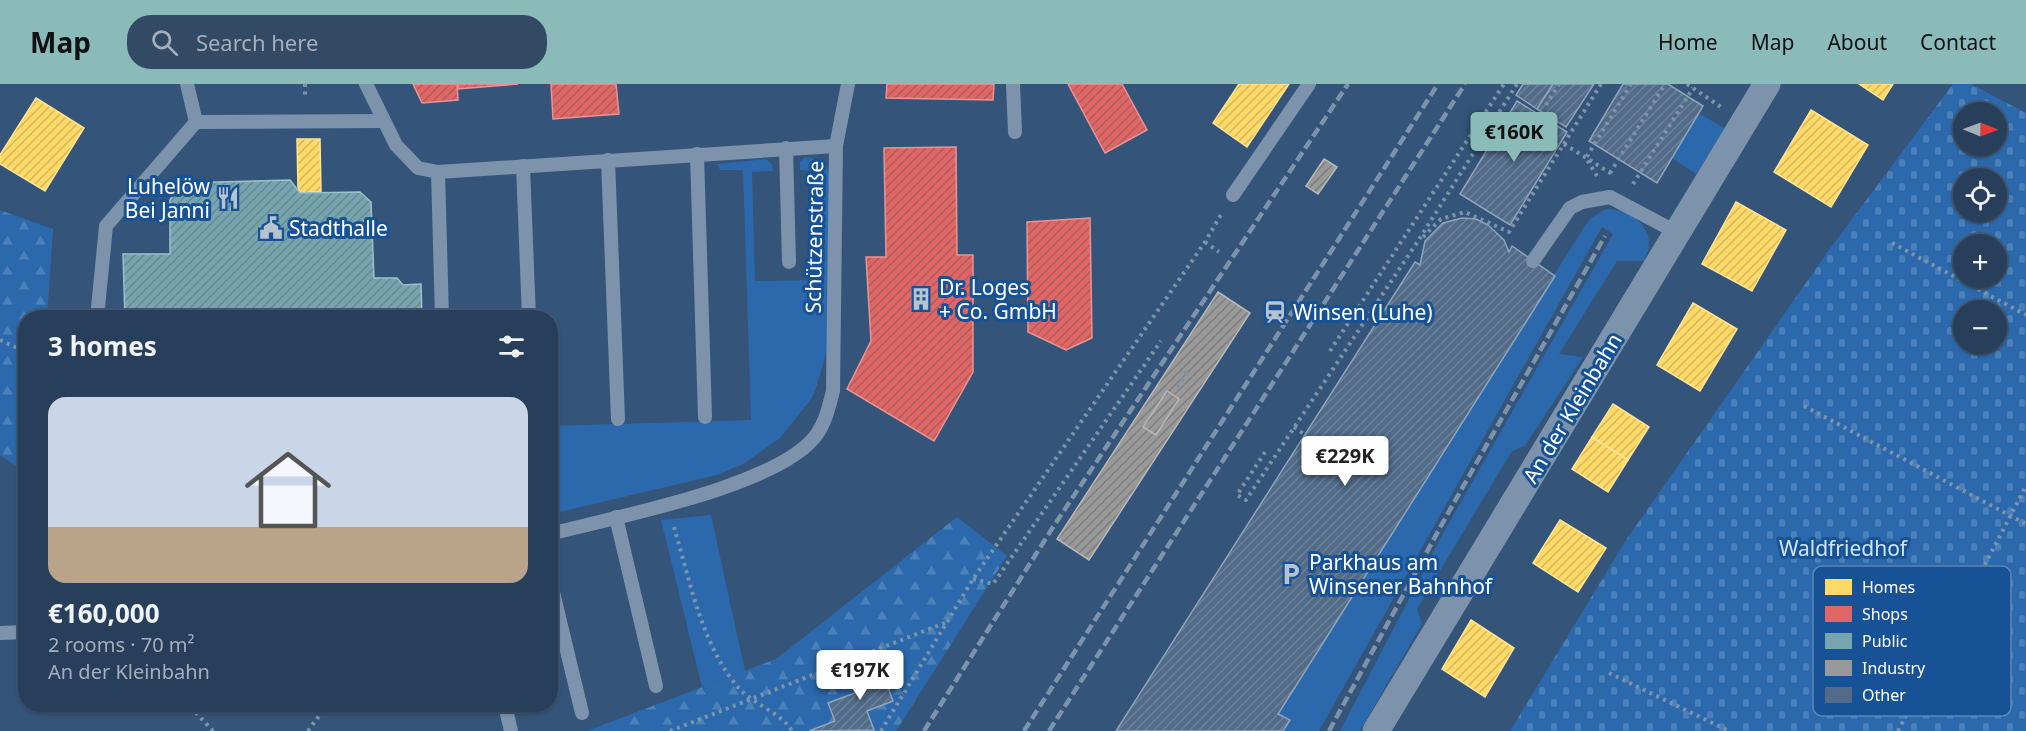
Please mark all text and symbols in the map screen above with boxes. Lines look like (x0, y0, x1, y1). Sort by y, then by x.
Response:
search box (127, 15, 547, 69)
text: Map (30, 23, 91, 61)
icon: search (148, 26, 181, 59)
text: Search here (196, 27, 318, 57)
text: Home (1658, 28, 1718, 56)
text: Map (1751, 28, 1794, 56)
text: About (1827, 28, 1887, 56)
text: Contact (1920, 28, 1996, 56)
north arrow (1953, 102, 2007, 156)
map controls (1953, 102, 2007, 354)
pin: €160K (1472, 112, 1556, 163)
text: €160K (1484, 118, 1544, 145)
street label: Schützenstraße (799, 160, 829, 314)
button: locate (1953, 168, 2007, 222)
place label: Luhelöw Bei Janni (125, 172, 210, 224)
restaurant icon: Luhelöw Bei Janni (215, 185, 241, 211)
place label: Stadthalle (289, 214, 388, 242)
public building icon: Stadthalle (258, 215, 284, 241)
button: + (1953, 234, 2007, 288)
place label: Dr. Loges + Co. GmbH (939, 273, 1057, 325)
building icon: Dr. Loges + Co. GmbH (908, 286, 934, 312)
place label: Winsen (Luhe) (1293, 298, 1433, 326)
station icon: Winsen (Luhe) (1262, 299, 1288, 325)
button: − (1953, 300, 2007, 354)
text: 3 homes (48, 328, 157, 364)
street label: An der Kleinbahn (1516, 328, 1628, 488)
icon: filters (495, 330, 528, 363)
icon: home (234, 436, 342, 544)
pin: €229K (1303, 436, 1387, 487)
text: €229K (1315, 442, 1375, 469)
park label: Waldfriedhof (1779, 534, 1909, 562)
place label: Parkhaus am Winsener Bahnhof (1309, 548, 1494, 600)
parking icon: Parkhaus am Winsener Bahnhof (1278, 561, 1304, 587)
legend (1813, 566, 2011, 716)
text: Homes (1862, 576, 1915, 598)
text: €160,000 (48, 595, 160, 631)
text: Shops (1862, 603, 1908, 625)
text: Public (1862, 630, 1908, 652)
text: 2 rooms · 70 m² (48, 631, 195, 658)
pin: €197K (818, 650, 902, 701)
text: €197K (830, 656, 890, 683)
text: Industry (1862, 657, 1926, 679)
text: An der Kleinbahn (48, 658, 210, 685)
text: Other (1862, 684, 1906, 706)

